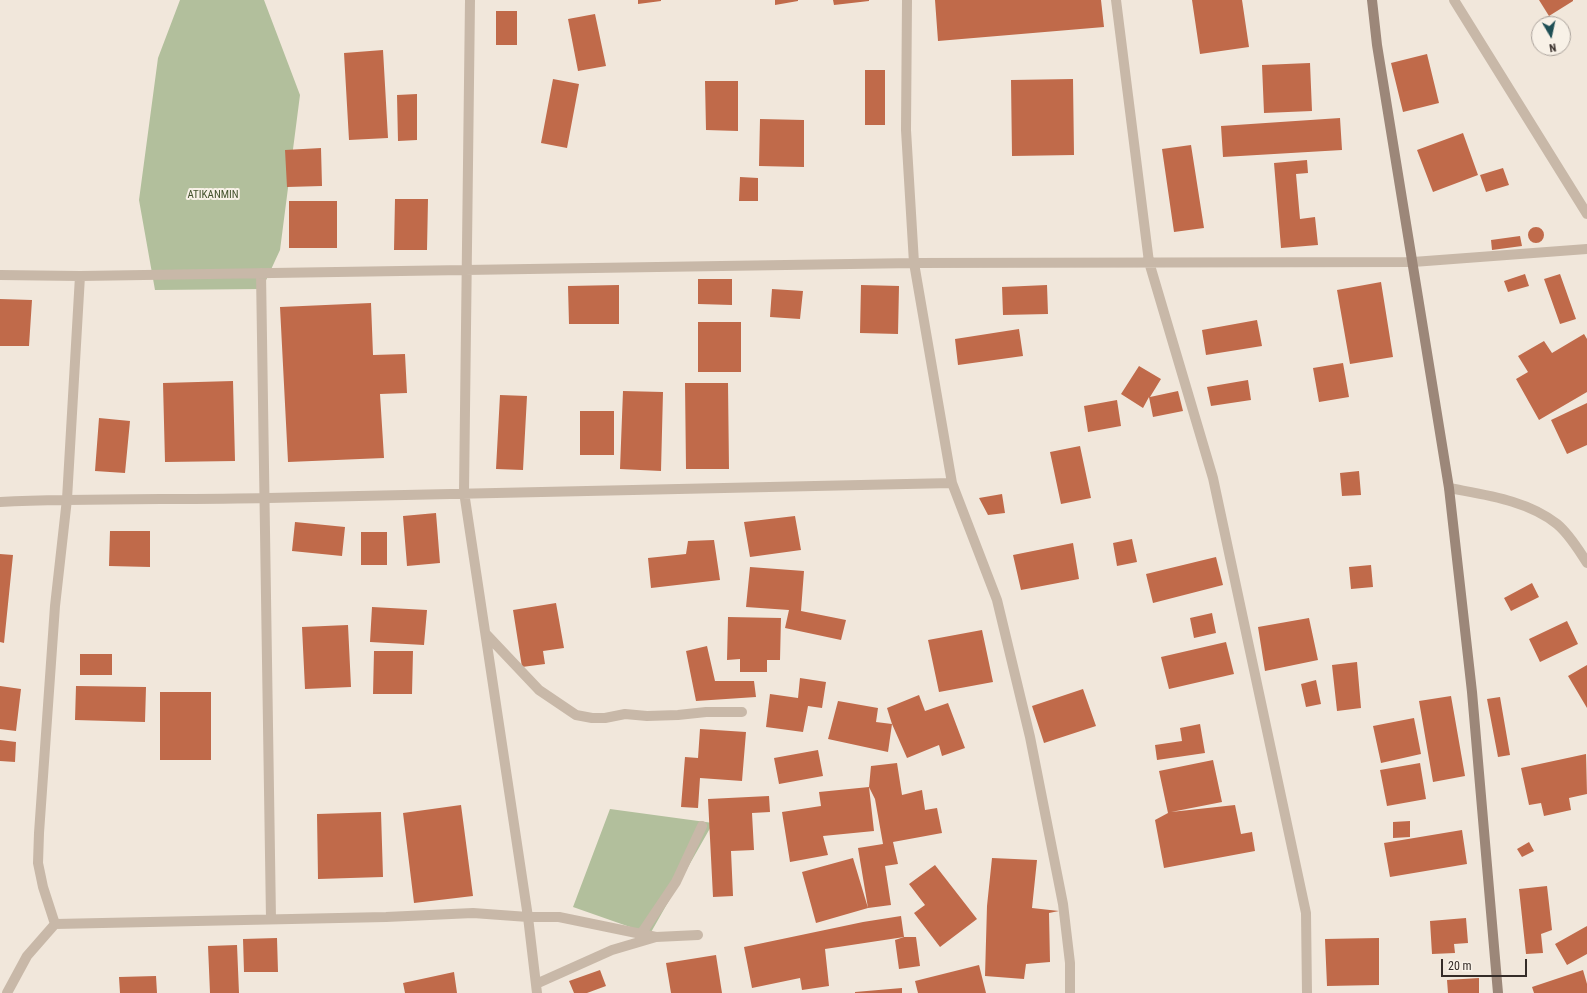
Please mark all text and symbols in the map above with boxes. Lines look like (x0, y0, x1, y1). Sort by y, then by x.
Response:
north arrow (1531, 16, 1571, 56)
text: N (1548, 40, 1557, 54)
park label: ATIKANMIN (187, 188, 239, 202)
scale bar (1443, 951, 1529, 977)
text: 20 m (1448, 959, 1472, 973)

